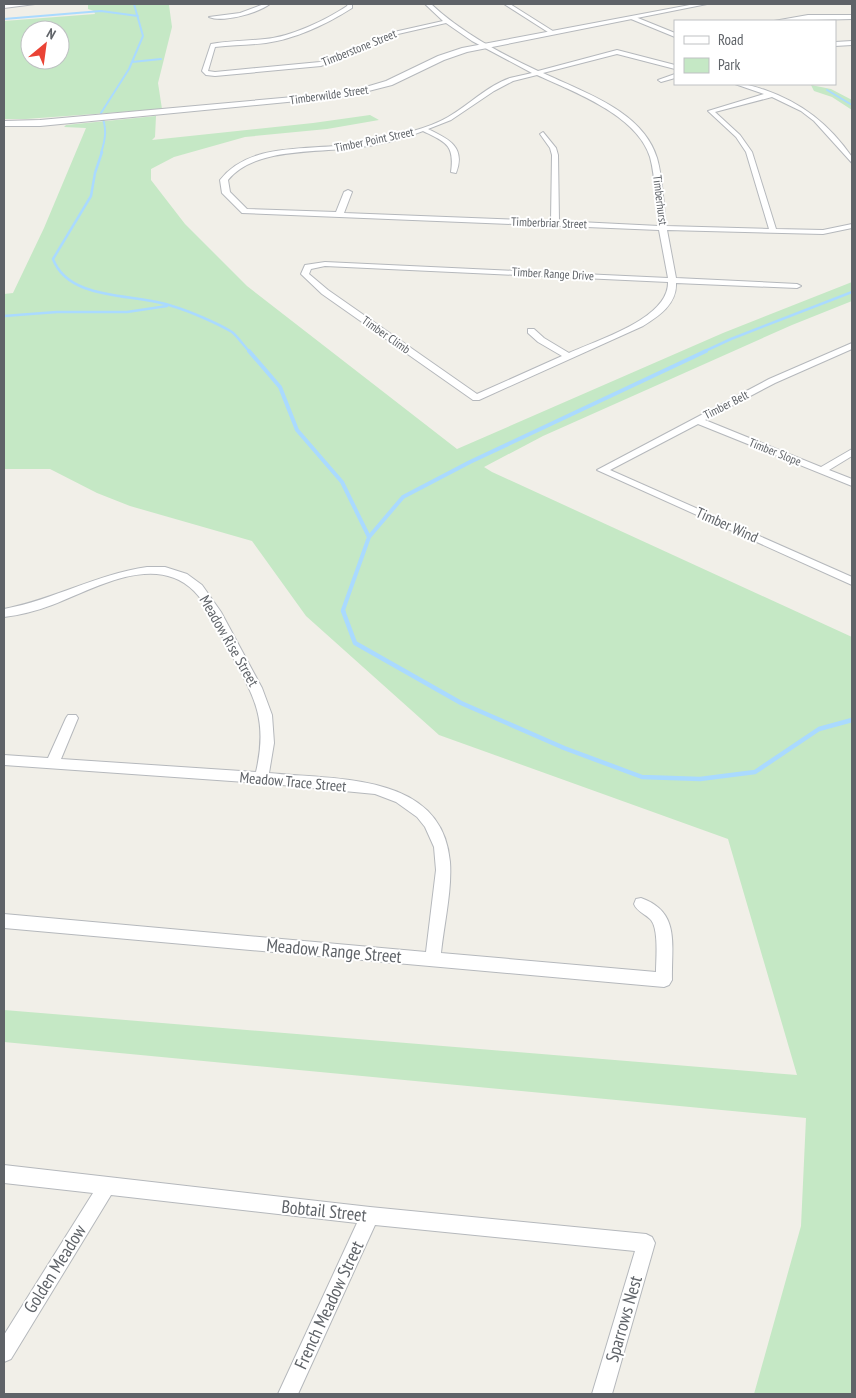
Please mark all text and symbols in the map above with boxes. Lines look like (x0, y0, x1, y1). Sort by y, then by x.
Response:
north arrow (20, 20, 70, 70)
legend (674, 20, 836, 85)
text: N (44, 24, 59, 43)
street label: Timberstone Street (319, 25, 399, 69)
text: Road (718, 30, 744, 49)
text: Park (718, 55, 740, 74)
street label: Timberwilde Street (289, 81, 370, 107)
street label: Timber Point Street (333, 124, 416, 155)
street label: Timberhurst (650, 174, 671, 227)
street label: Timberbriar Street (511, 214, 588, 231)
street label: Timber Range Drive (512, 264, 594, 283)
street label: Timber Climb (359, 312, 413, 357)
street label: Timber Belt (701, 387, 751, 422)
street label: Timber Slope (747, 434, 804, 469)
street label: Timber Wind (693, 502, 761, 547)
street label: Meadow Rise Street (196, 592, 263, 690)
street label: Meadow Trace Street (239, 767, 347, 796)
street label: Meadow Range Street (265, 933, 403, 968)
street label: Bobtail Street (280, 1195, 368, 1226)
street label: Golden Meadow (18, 1220, 91, 1317)
street label: French Meadow Street (289, 1237, 368, 1373)
street label: Sparrows Nest (600, 1273, 647, 1365)

